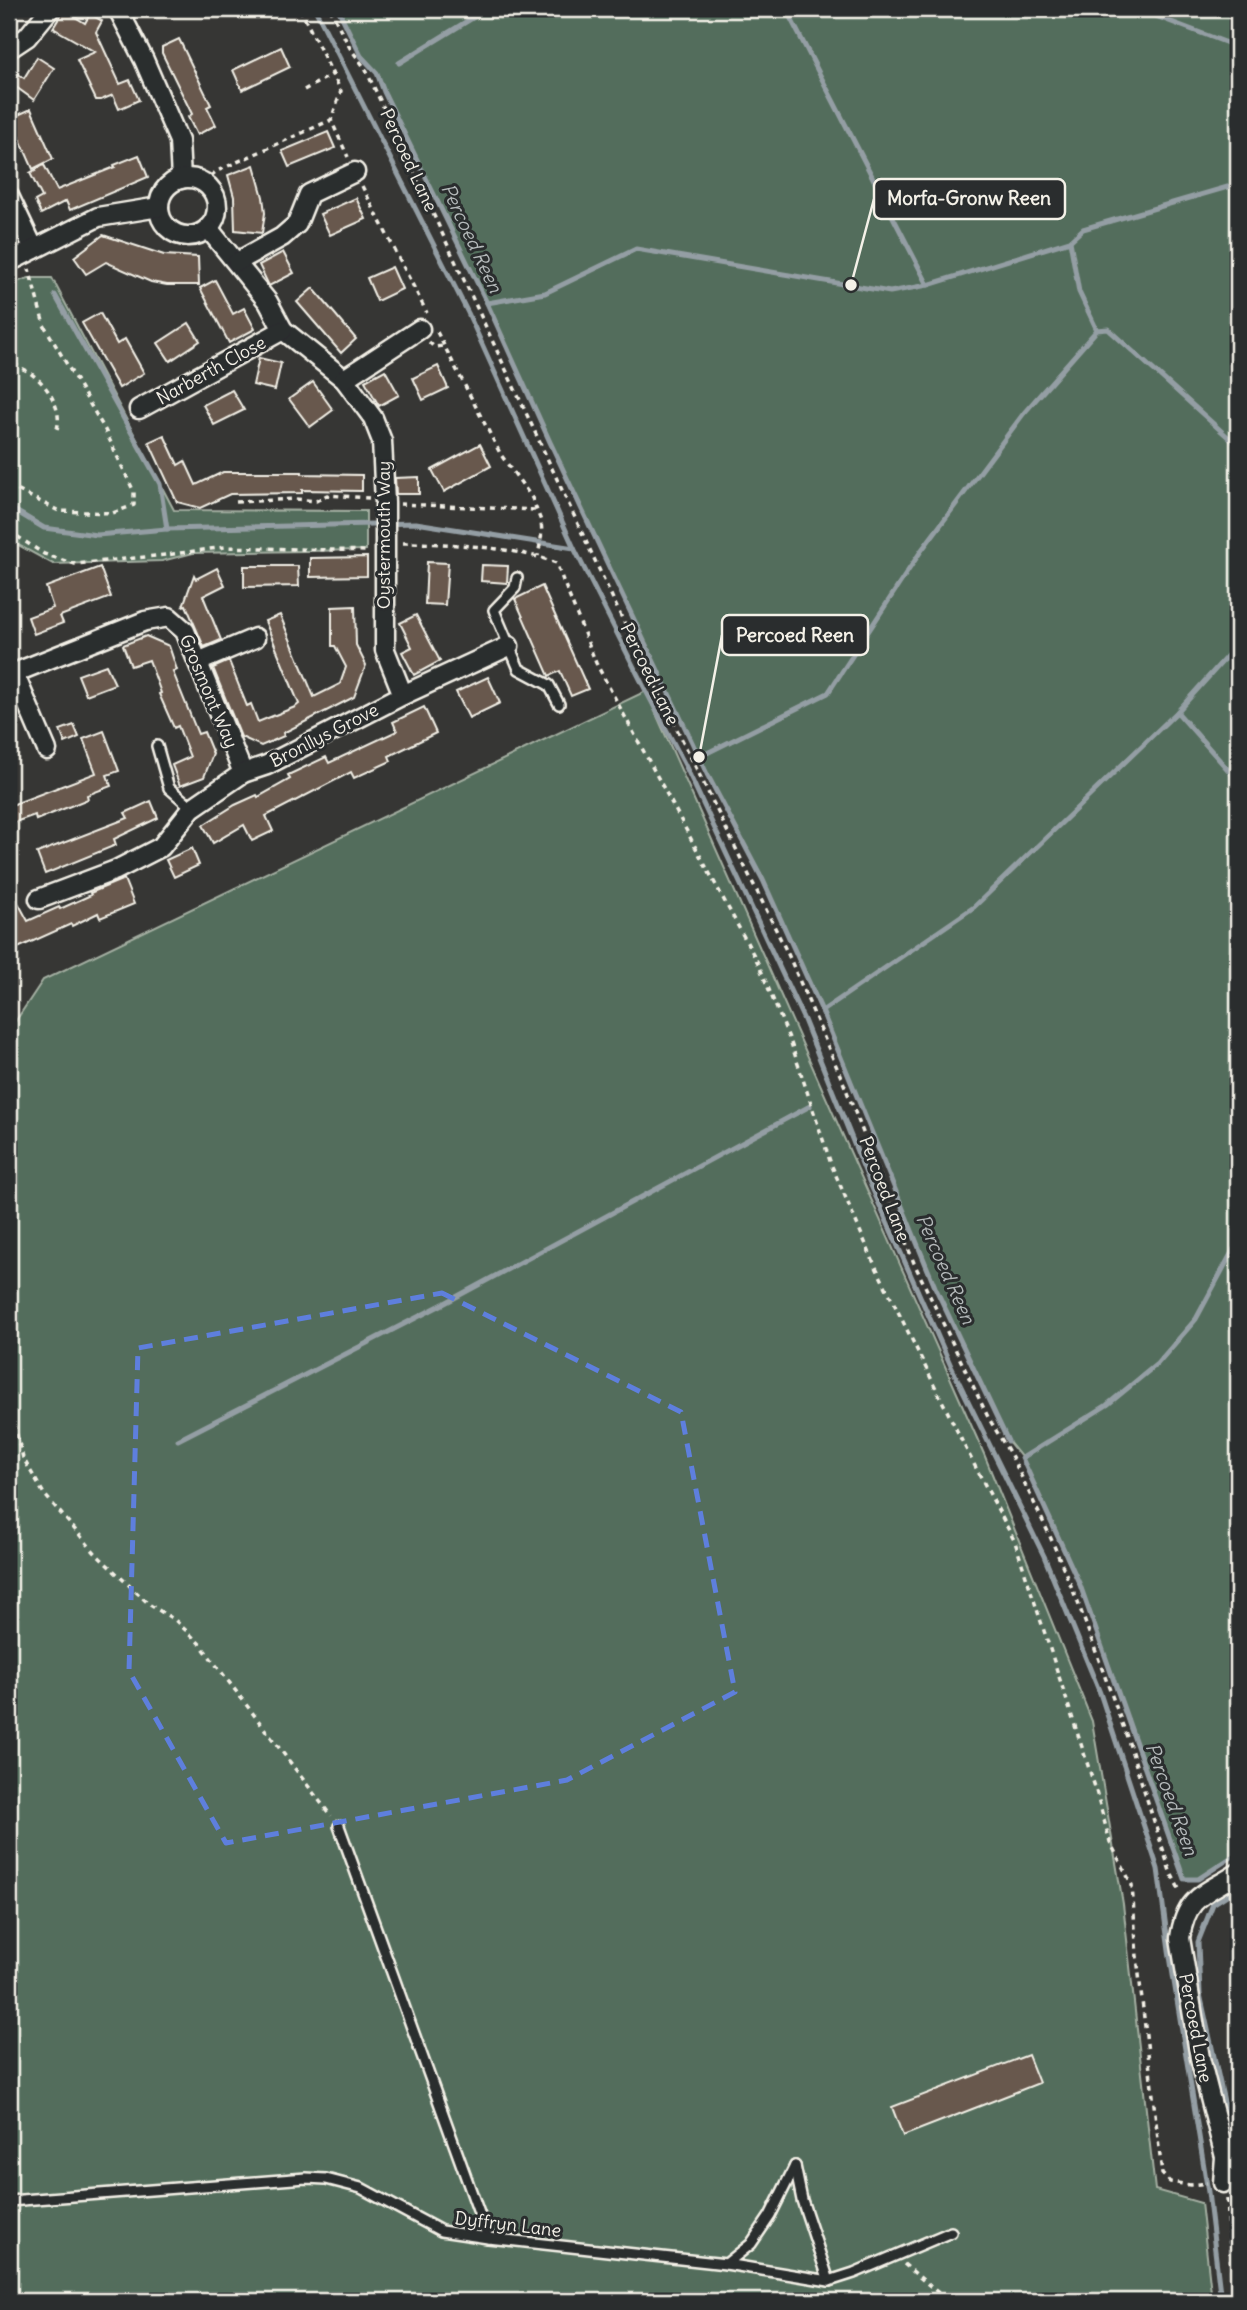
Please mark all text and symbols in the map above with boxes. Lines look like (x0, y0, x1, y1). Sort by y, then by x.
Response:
street label: Percoed Lane (375, 105, 443, 215)
callout: Morfa-Gronw Reen (874, 179, 1065, 219)
water label: Percoed Reen (436, 180, 508, 297)
text: Morfa-Gronw Reen (887, 186, 1051, 210)
street label: Narberth Close (152, 330, 270, 410)
street label: Oystermouth Way (372, 461, 395, 609)
callout: Percoed Reen (722, 615, 868, 655)
street label: Percoed Lane (615, 619, 685, 729)
text: Percoed Reen (736, 623, 854, 647)
street label: Grosmont Way (175, 631, 243, 751)
street label: Bronllys Grove (266, 698, 382, 772)
street label: Percoed Lane (854, 1133, 916, 1245)
water label: Percoed Reen (911, 1210, 981, 1329)
water label: Percoed Reen (1141, 1740, 1204, 1859)
street label: Percoed Lane (1174, 1971, 1218, 2085)
street label: Dyffryn Lane (453, 2206, 563, 2242)

